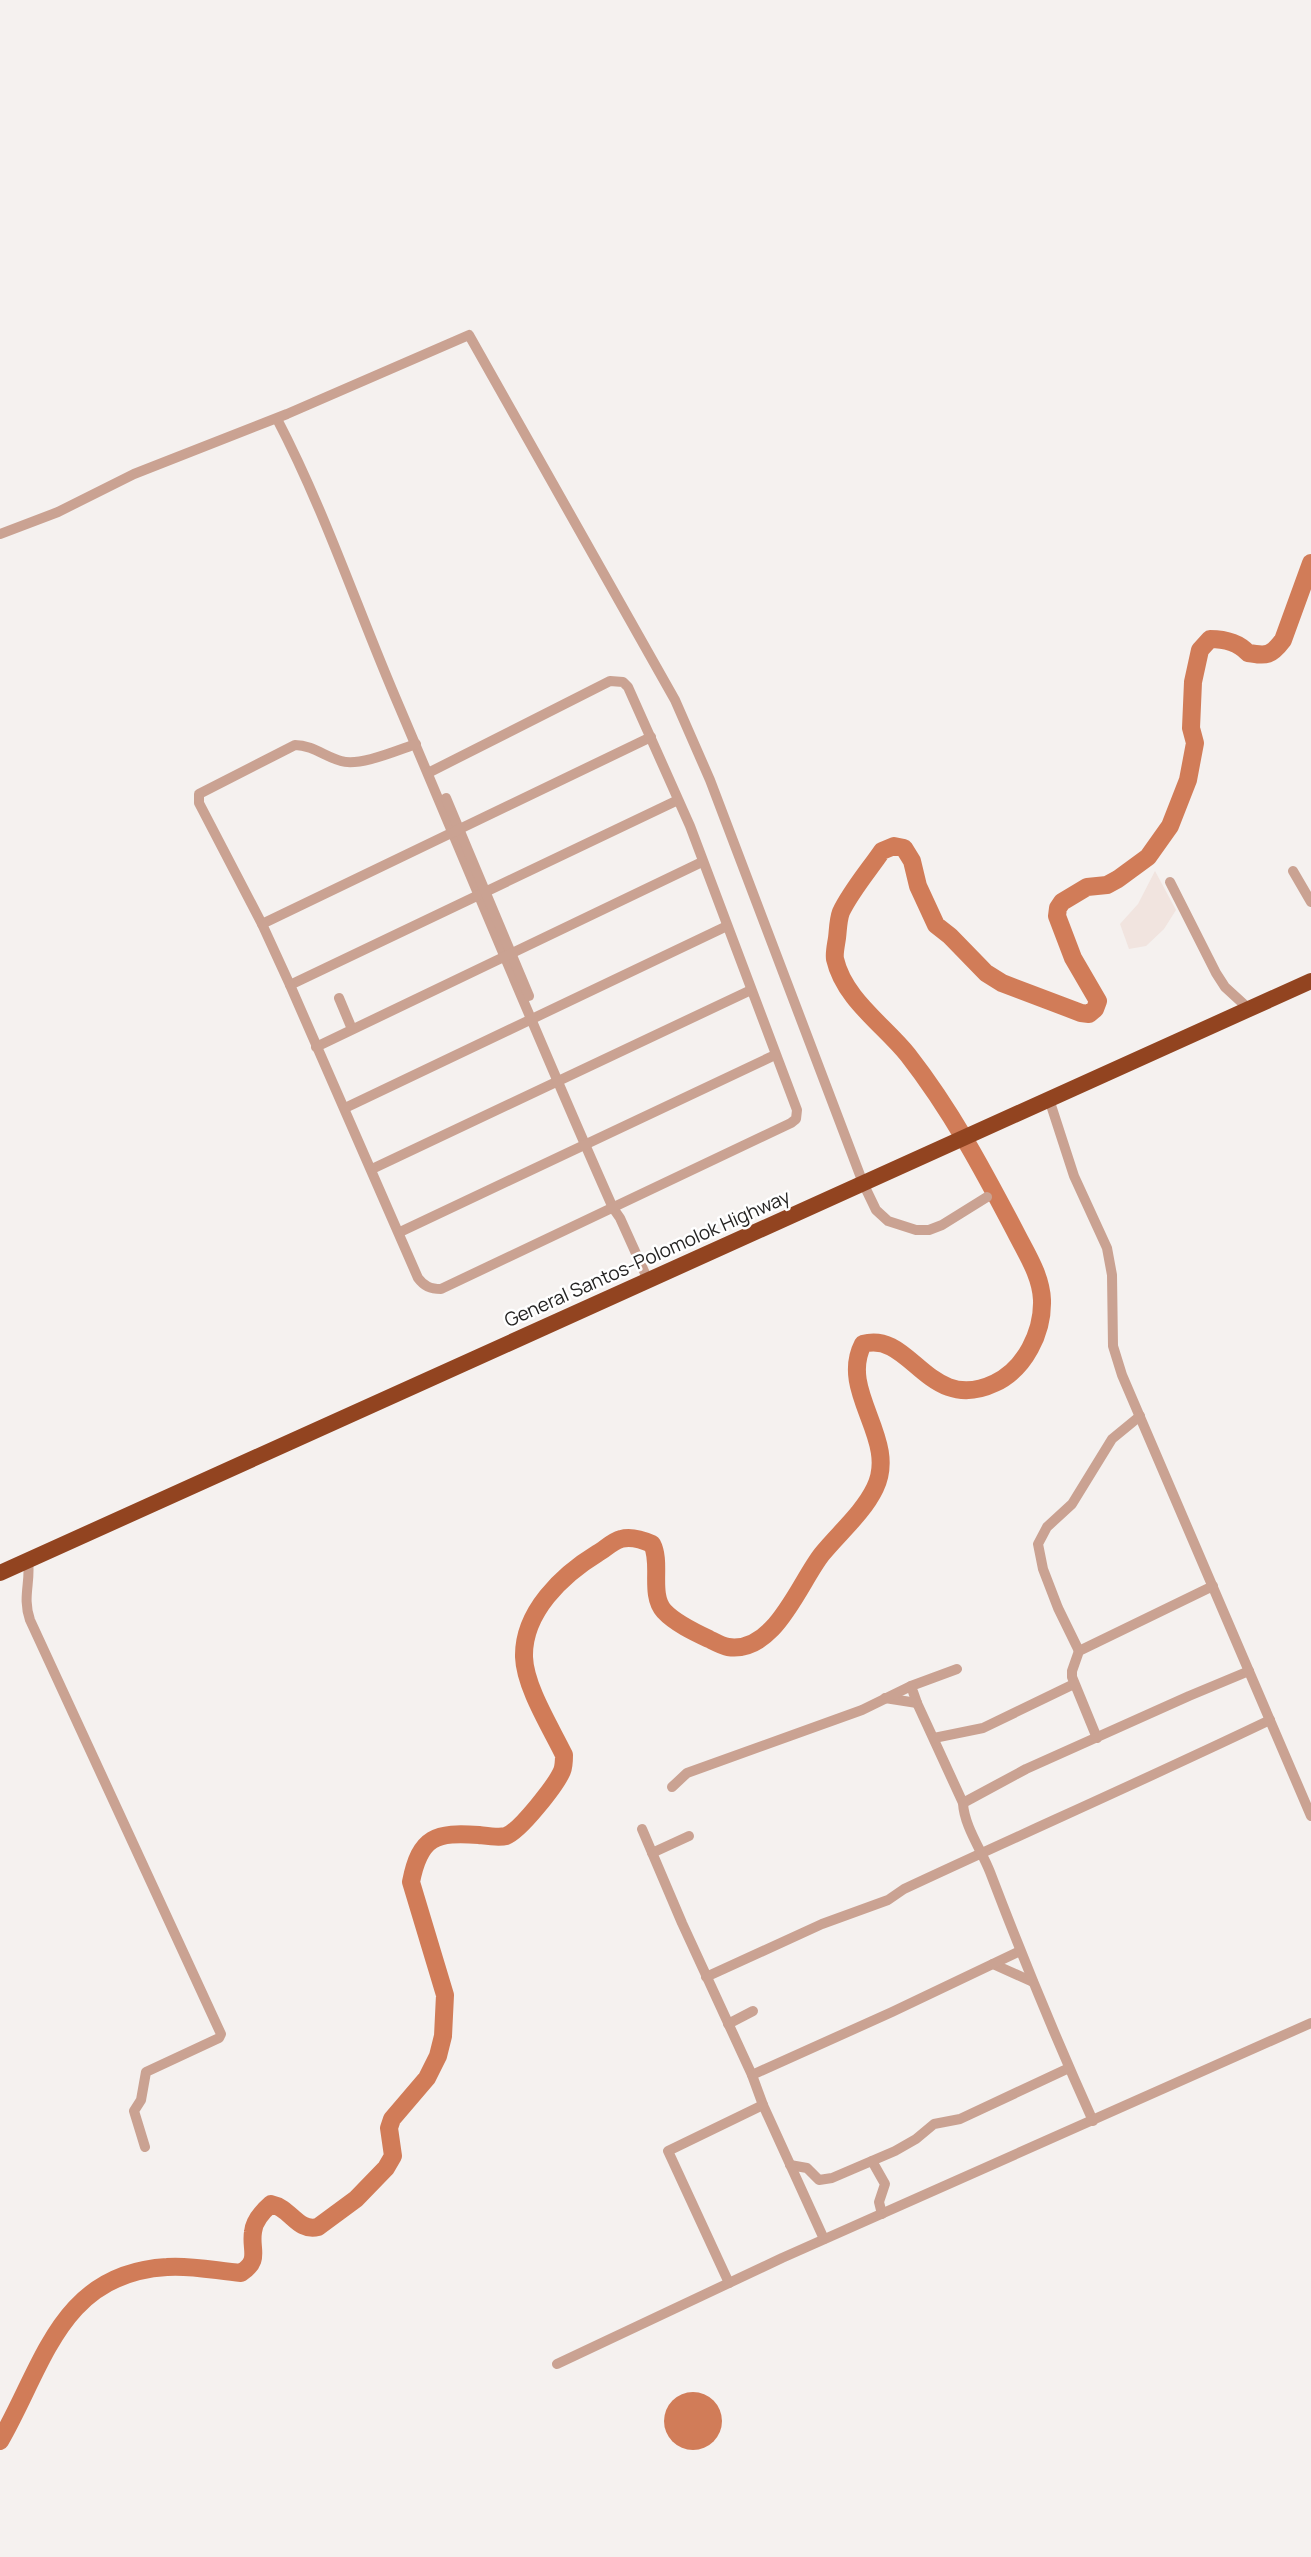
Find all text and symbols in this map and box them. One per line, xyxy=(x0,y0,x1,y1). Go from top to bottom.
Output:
street label: General Santos-Polomolok Highway xyxy=(500,1183,794,1333)

